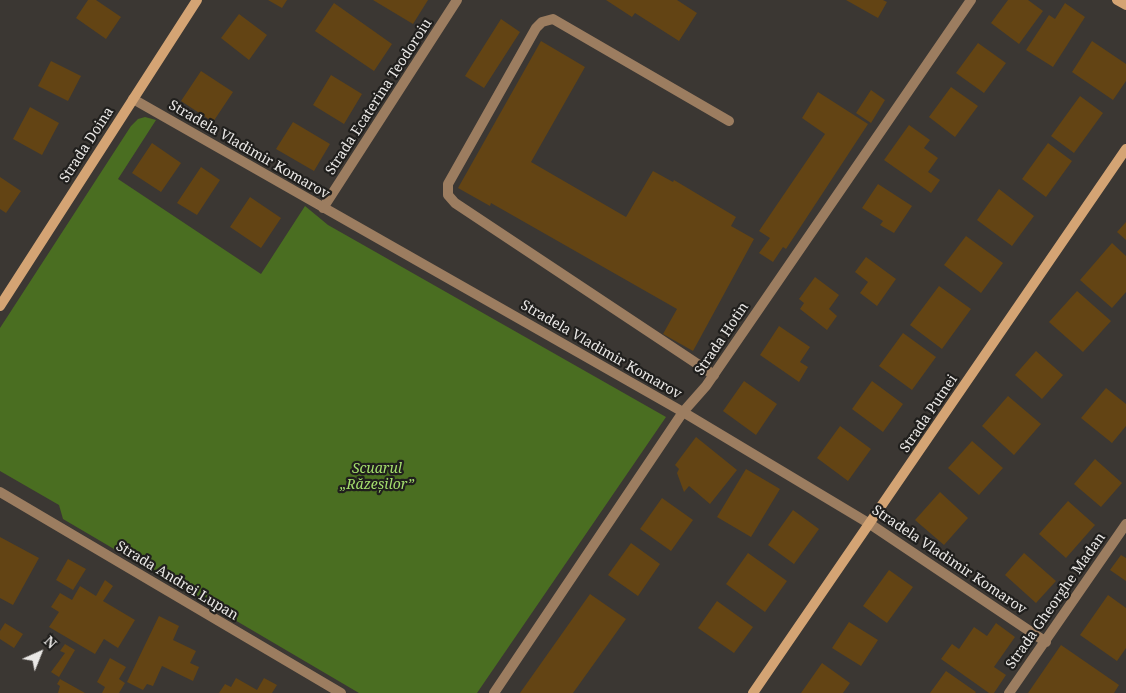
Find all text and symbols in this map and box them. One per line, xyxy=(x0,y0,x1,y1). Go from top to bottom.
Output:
street label: Strada Ecaterina Teodoroiu xyxy=(322,16,436,178)
street label: Stradela Vladimir Komarov xyxy=(166,97,332,203)
street label: Strada Doina xyxy=(56,104,118,186)
street label: Stradela Vladimir Komarov xyxy=(518,297,684,403)
street label: Strada Hotin xyxy=(691,299,753,379)
street label: Strada Putnei xyxy=(897,372,961,456)
park label: Scuarul „Răzeșilor” xyxy=(340,461,414,494)
street label: Stradela Vladimir Komarov xyxy=(869,502,1029,618)
street label: Strada Gheorghe Madan xyxy=(1003,530,1109,672)
street label: Strada Andrei Lupan xyxy=(113,538,241,624)
north arrow xyxy=(15,628,65,678)
text: N xyxy=(40,631,61,653)

